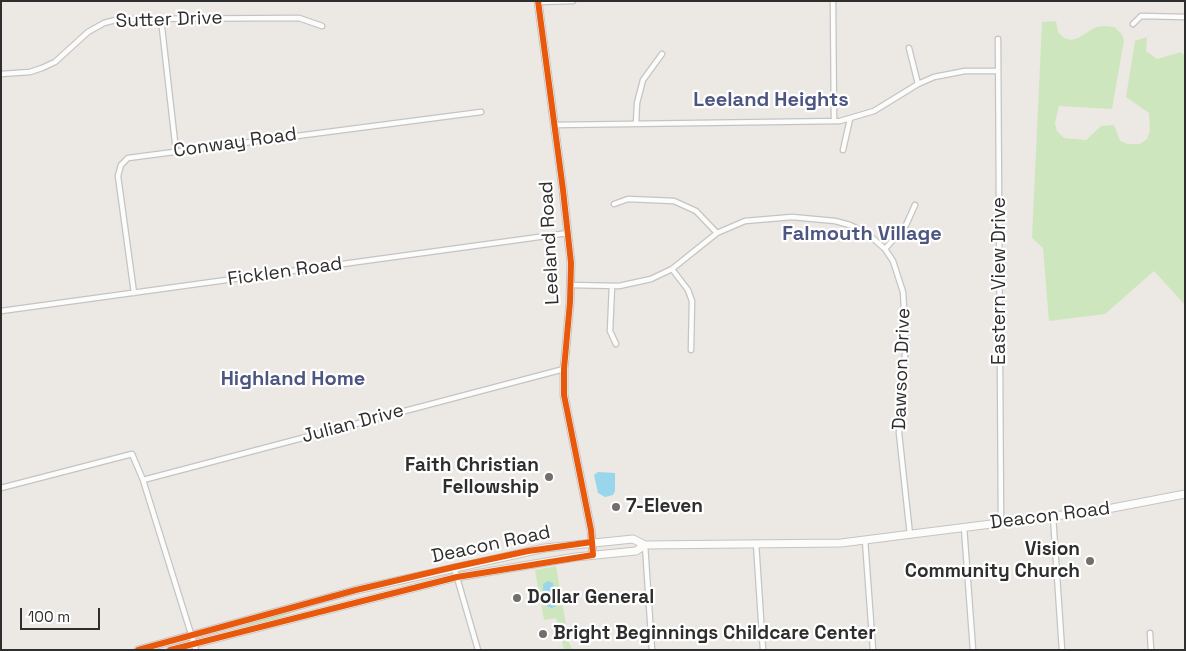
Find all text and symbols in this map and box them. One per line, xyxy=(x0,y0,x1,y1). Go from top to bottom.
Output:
street label: Sutter Drive xyxy=(115,7,223,33)
district label: Leeland Heights xyxy=(693,89,849,113)
street label: Conway Road xyxy=(172,123,298,163)
street label: Leeland Road xyxy=(535,181,565,305)
street label: Eastern View Drive xyxy=(989,197,1011,365)
district label: Falmouth Village xyxy=(782,223,942,247)
street label: Ficklen Road xyxy=(226,253,344,291)
street label: Dawson Drive xyxy=(888,308,916,430)
district label: Highland Home xyxy=(221,368,365,392)
street label: Julian Drive xyxy=(299,399,407,449)
place label: Faith Christian Fellowship xyxy=(405,455,539,499)
marker: Faith Christian Fellowship xyxy=(543,471,555,483)
place label: 7-Eleven xyxy=(626,496,703,518)
street label: Deacon Road xyxy=(989,497,1111,535)
marker: 7-Eleven xyxy=(610,501,622,513)
street label: Deacon Road xyxy=(430,521,552,569)
place label: Vision Community Church xyxy=(905,539,1080,583)
marker: Vision Community Church xyxy=(1084,555,1096,567)
place label: Dollar General xyxy=(527,587,654,609)
marker: Dollar General xyxy=(511,592,523,604)
scale bar xyxy=(22,598,102,630)
text: 100 m xyxy=(28,607,70,626)
place label: Bright Beginnings Childcare Center xyxy=(553,623,876,645)
marker: Bright Beginnings Childcare Center xyxy=(537,628,549,640)

